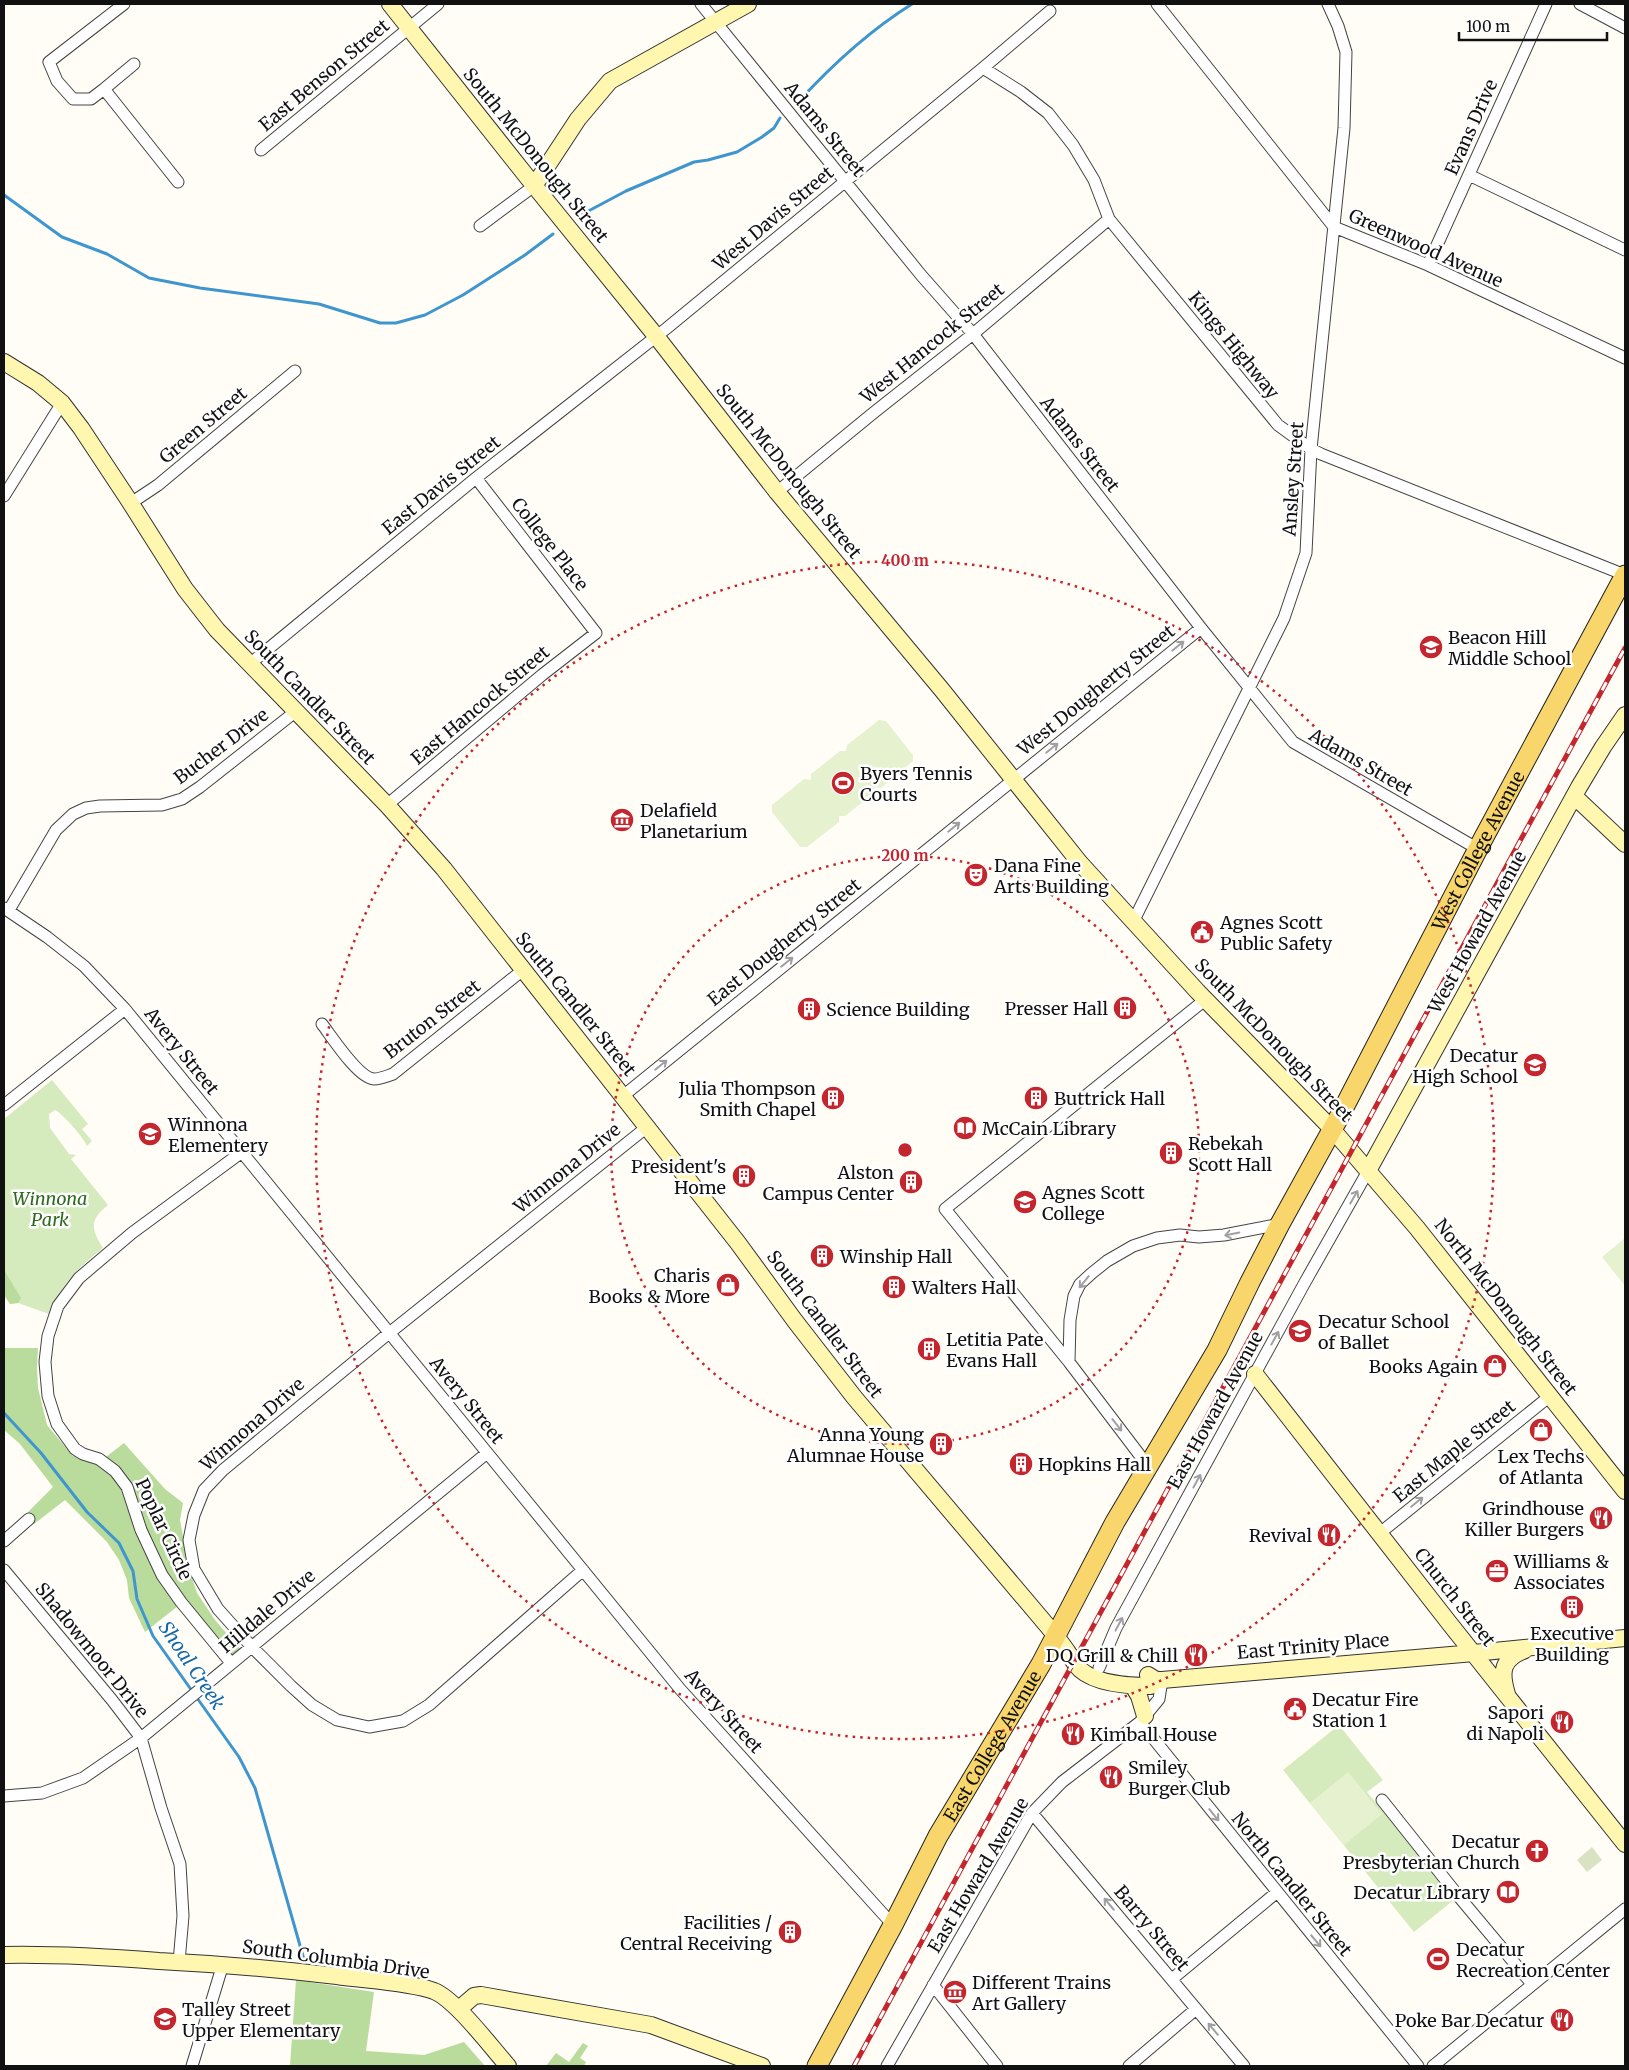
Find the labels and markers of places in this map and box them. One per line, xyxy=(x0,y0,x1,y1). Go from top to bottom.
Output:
place label: Beacon Hill Middle School xyxy=(1448,626,1572,670)
school or university icon: Beacon Hill Middle School xyxy=(1418,634,1444,660)
place label: Byers Tennis Courts xyxy=(860,762,973,806)
sports icon: Byers Tennis Courts xyxy=(830,770,856,796)
place label: Delafield Planetarium xyxy=(640,799,748,843)
museum icon: Delafield Planetarium xyxy=(609,807,635,833)
place label: Dana Fine Arts Building xyxy=(993,854,1109,898)
theatre icon: Dana Fine Arts Building xyxy=(963,862,989,888)
place label: Agnes Scott Public Safety xyxy=(1219,911,1333,955)
public building icon: Agnes Scott Public Safety xyxy=(1189,919,1215,945)
building icon: Presser Hall xyxy=(1112,995,1138,1021)
building icon: Science Building xyxy=(796,996,822,1022)
place label: Presser Hall xyxy=(1005,997,1108,1020)
place label: Science Building xyxy=(826,998,970,1021)
place label: Decatur High School xyxy=(1413,1044,1518,1088)
school or university icon: Decatur High School xyxy=(1522,1052,1548,1078)
place label: Julia Thompson Smith Chapel xyxy=(678,1077,816,1121)
building icon: Julia Thompson Smith Chapel xyxy=(820,1085,846,1111)
building icon: Buttrick Hall xyxy=(1023,1085,1049,1111)
place label: Buttrick Hall xyxy=(1054,1087,1165,1110)
place label: Winnona Elementery xyxy=(167,1113,269,1157)
library icon: McCain Library xyxy=(952,1115,978,1141)
place label: McCain Library xyxy=(982,1117,1117,1140)
school or university icon: Winnona Elementery xyxy=(137,1121,163,1147)
place label: Rebekah Scott Hall xyxy=(1188,1132,1272,1176)
building icon: Rebekah Scott Hall xyxy=(1158,1140,1184,1166)
centre of rings xyxy=(896,1141,914,1159)
place label: President's Home xyxy=(631,1155,726,1199)
place label: Alston Campus Center xyxy=(763,1161,894,1205)
building icon: President's Home xyxy=(731,1163,757,1189)
building icon: Alston Campus Center xyxy=(898,1169,924,1195)
place label: Agnes Scott College xyxy=(1041,1181,1145,1225)
school or university icon: Agnes Scott College xyxy=(1012,1189,1038,1215)
building icon: Winship Hall xyxy=(809,1243,835,1269)
place label: Winship Hall xyxy=(839,1245,953,1268)
place label: Charis Books & More xyxy=(589,1264,710,1308)
shop icon: Charis Books & More xyxy=(715,1272,741,1298)
building icon: Walters Hall xyxy=(881,1274,907,1300)
place label: Walters Hall xyxy=(911,1276,1017,1299)
place label: Decatur School of Ballet xyxy=(1318,1310,1450,1354)
school or university icon: Decatur School of Ballet xyxy=(1287,1318,1313,1344)
place label: Letitia Pate Evans Hall xyxy=(946,1328,1043,1372)
building icon: Letitia Pate Evans Hall xyxy=(916,1336,942,1362)
shop icon: Books Again xyxy=(1482,1353,1508,1379)
place label: Books Again xyxy=(1369,1355,1478,1378)
shop icon: Lex Techs of Atlanta xyxy=(1528,1417,1554,1443)
place label: Anna Young Alumnae House xyxy=(786,1423,924,1467)
building icon: Anna Young Alumnae House xyxy=(928,1431,954,1457)
place label: Lex Techs of Atlanta xyxy=(1498,1445,1585,1489)
building icon: Hopkins Hall xyxy=(1008,1451,1034,1477)
place label: Hopkins Hall xyxy=(1038,1453,1152,1476)
place label: Grindhouse Killer Burgers xyxy=(1465,1497,1584,1541)
restaurant icon: Grindhouse Killer Burgers xyxy=(1588,1505,1614,1531)
restaurant icon: Revival xyxy=(1316,1522,1342,1548)
place label: Revival xyxy=(1249,1524,1312,1547)
place label: Williams & Associates xyxy=(1513,1550,1609,1594)
office icon: Williams & Associates xyxy=(1484,1558,1510,1584)
building icon: Executive Building xyxy=(1559,1594,1585,1620)
place label: Executive Building xyxy=(1530,1622,1614,1666)
restaurant icon: DQ Grill & Chill xyxy=(1183,1642,1209,1668)
place label: DQ Grill & Chill xyxy=(1046,1644,1178,1667)
place label: Decatur Fire Station 1 xyxy=(1312,1688,1418,1732)
public building icon: Decatur Fire Station 1 xyxy=(1282,1696,1308,1722)
place label: Sapori di Napoli xyxy=(1467,1701,1544,1745)
restaurant icon: Sapori di Napoli xyxy=(1549,1709,1575,1735)
restaurant icon: Kimball House xyxy=(1060,1721,1086,1747)
place label: Kimball House xyxy=(1090,1723,1217,1746)
place label: Smiley Burger Club xyxy=(1128,1756,1231,1800)
restaurant icon: Smiley Burger Club xyxy=(1098,1764,1124,1790)
place label: Decatur Presbyterian Church xyxy=(1343,1830,1520,1874)
church icon: Decatur Presbyterian Church xyxy=(1524,1838,1550,1864)
library icon: Decatur Library xyxy=(1495,1879,1521,1905)
place label: Decatur Library xyxy=(1353,1881,1491,1904)
place label: Facilities / Central Receiving xyxy=(620,1911,772,1955)
building icon: Facilities / Central Receiving xyxy=(777,1919,803,1945)
place label: Decatur Recreation Center xyxy=(1456,1938,1610,1982)
sports icon: Decatur Recreation Center xyxy=(1425,1946,1451,1972)
place label: Different Trains Art Gallery xyxy=(971,1971,1111,2015)
museum icon: Different Trains Art Gallery xyxy=(942,1979,968,2005)
place label: Talley Street Upper Elementary xyxy=(182,1998,341,2042)
school or university icon: Talley Street Upper Elementary xyxy=(152,2006,178,2032)
restaurant icon: Poke Bar Decatur xyxy=(1549,2007,1575,2033)
place label: Poke Bar Decatur xyxy=(1395,2009,1544,2032)

